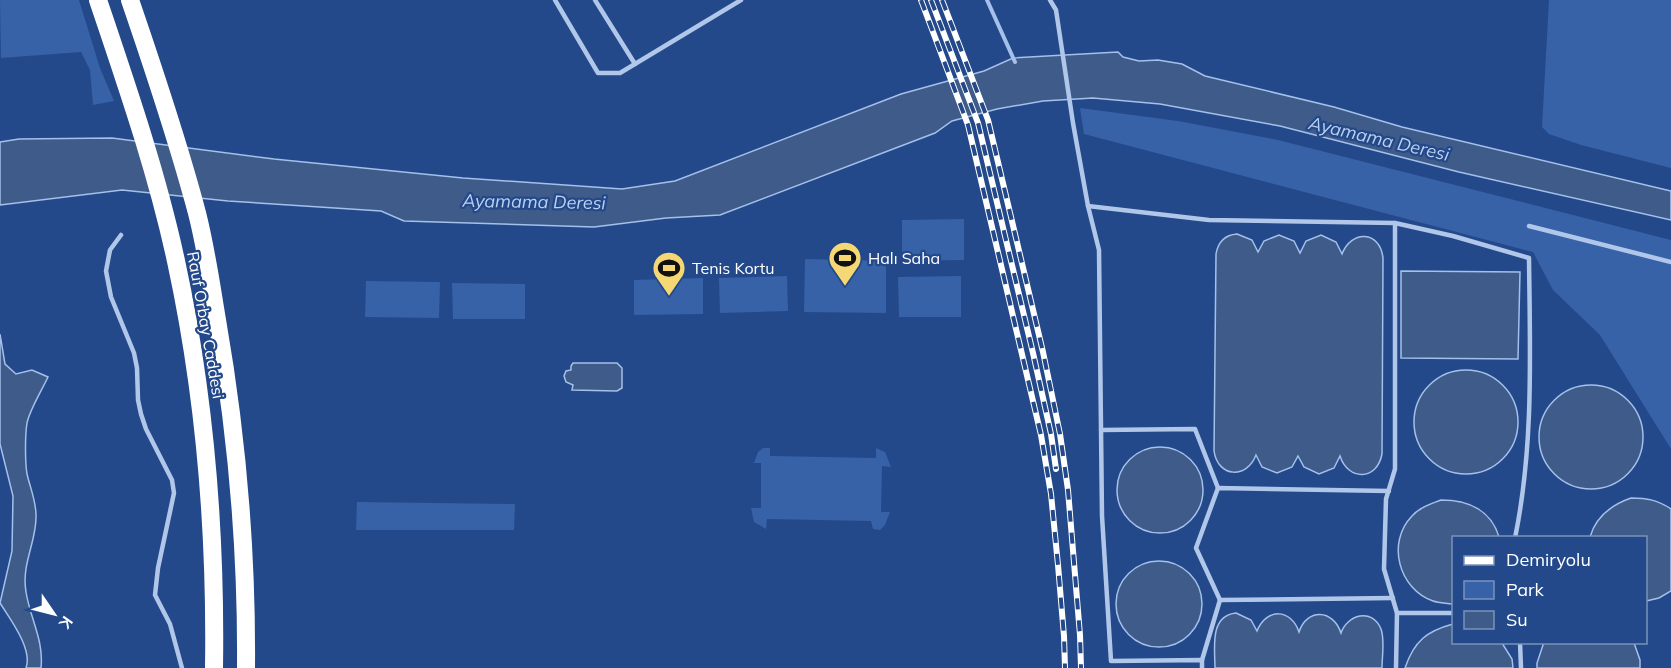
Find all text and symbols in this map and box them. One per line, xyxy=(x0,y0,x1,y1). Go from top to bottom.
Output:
water label: Ayamama Deresi xyxy=(1306,111,1452,166)
water label: Ayamama Deresi xyxy=(461,189,607,214)
sports icon: Halı Saha xyxy=(827,240,863,287)
place label: Halı Saha xyxy=(868,248,940,268)
street label: Rauf Orbay Caddesi xyxy=(183,250,229,400)
sports icon: Tenis Kortu xyxy=(651,250,687,297)
place label: Tenis Kortu xyxy=(692,258,775,278)
legend xyxy=(1452,536,1647,644)
text: Demiryolu xyxy=(1506,548,1591,571)
text: Park xyxy=(1506,578,1545,601)
north arrow xyxy=(24,584,84,644)
text: Su xyxy=(1506,608,1528,631)
text: K xyxy=(54,613,78,634)

